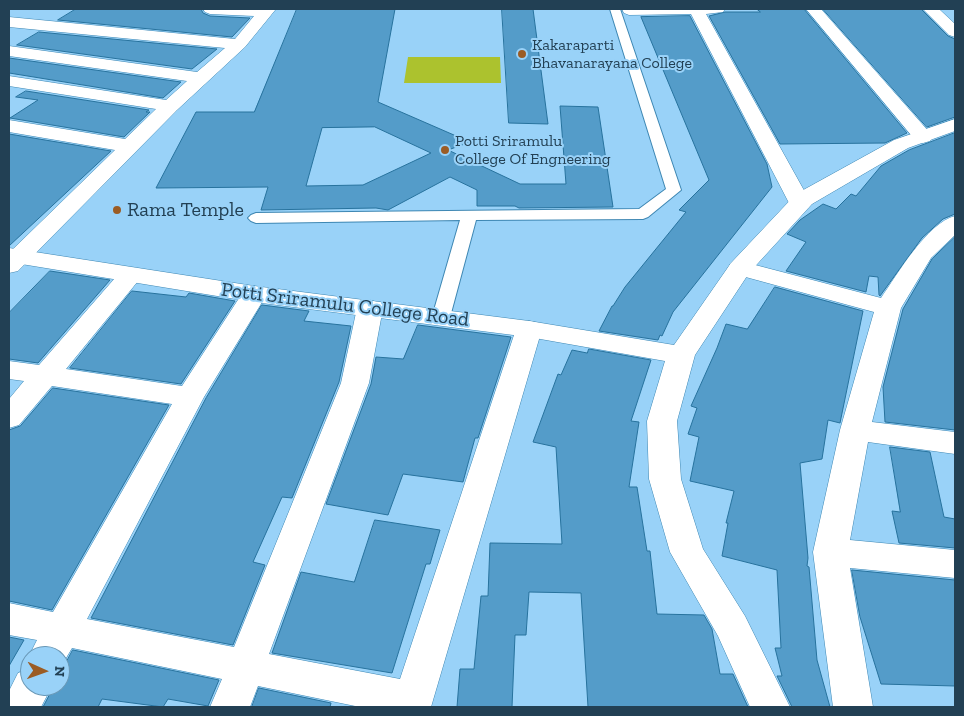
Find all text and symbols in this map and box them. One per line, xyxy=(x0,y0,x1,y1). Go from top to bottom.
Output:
place label: Kakaraparti Bhavanarayana College xyxy=(532,35,692,73)
marker: Kakaraparti Bhavanarayana College xyxy=(516,48,528,60)
place label: Potti Sriramulu College Of Engneering xyxy=(455,131,611,169)
marker: Potti Sriramulu College Of Engneering xyxy=(439,144,451,156)
place label: Rama Temple xyxy=(127,198,244,222)
marker: Rama Temple xyxy=(111,204,123,216)
street label: Potti Sriramulu College Road xyxy=(220,278,470,332)
north arrow xyxy=(20,646,70,696)
text: N xyxy=(51,666,68,677)

